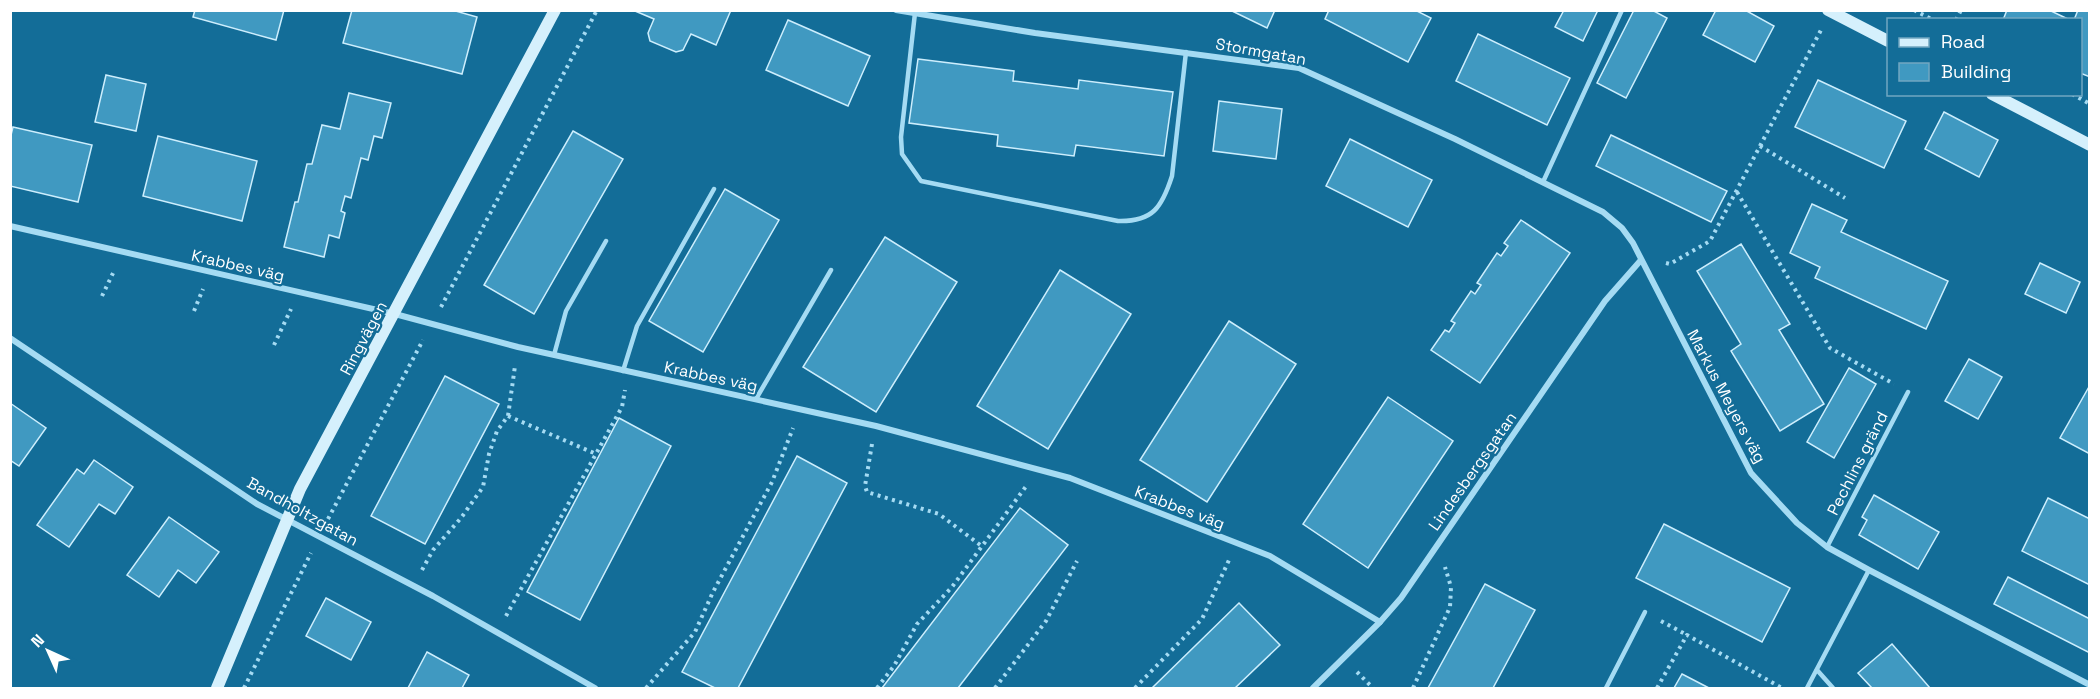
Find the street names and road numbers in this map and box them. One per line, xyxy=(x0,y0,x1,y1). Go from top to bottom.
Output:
street label: Stormgatan xyxy=(1214,33,1308,70)
street label: Krabbes väg xyxy=(189,245,287,286)
street label: Ringvägen xyxy=(335,298,392,379)
street label: Markus Meyers väg xyxy=(1682,326,1771,467)
street label: Krabbes väg xyxy=(662,356,760,397)
street label: Lindesbergsgatan xyxy=(1424,408,1521,535)
street label: Pechlins gränd xyxy=(1822,408,1893,519)
street label: Bandholtzgatan xyxy=(243,472,362,551)
street label: Krabbes väg xyxy=(1132,481,1228,534)

